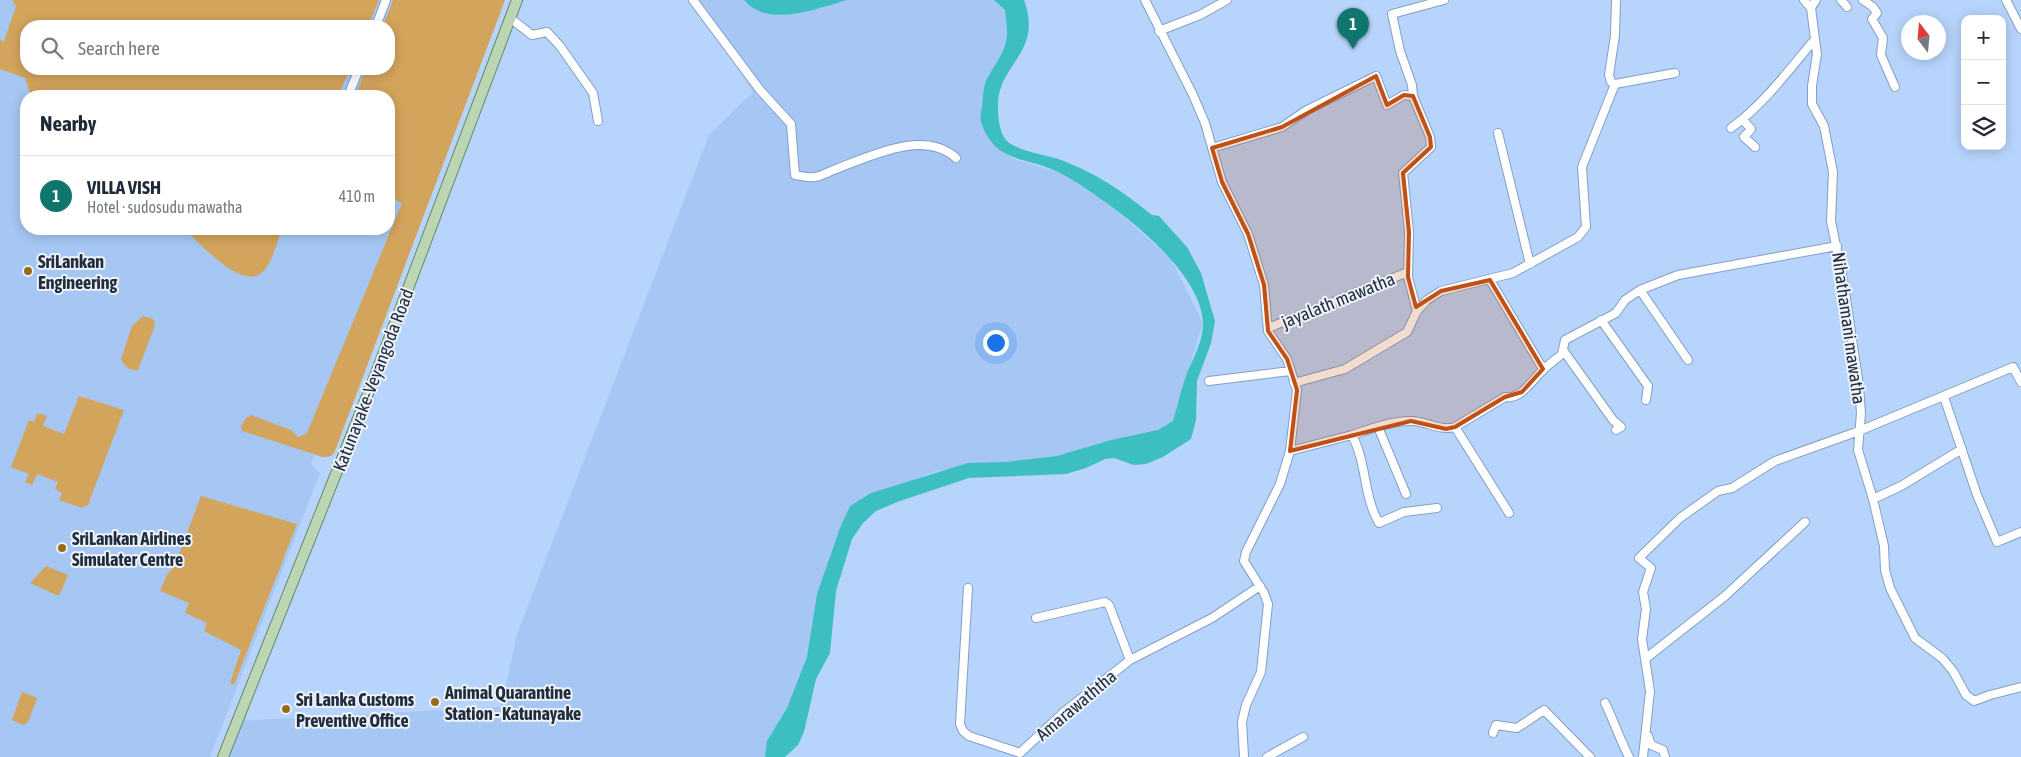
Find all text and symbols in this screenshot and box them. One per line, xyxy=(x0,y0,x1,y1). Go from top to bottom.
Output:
pin: 1 xyxy=(1337,8,1369,49)
north arrow xyxy=(1901,15,1946,60)
map controls xyxy=(1961,15,2006,150)
button: + xyxy=(1961,15,2006,60)
search box xyxy=(20,20,395,75)
icon: search xyxy=(38,34,66,62)
text: Search here xyxy=(78,37,160,59)
button: − xyxy=(1961,60,2006,105)
button: layers xyxy=(1961,105,2006,150)
text: Nearby xyxy=(40,111,96,135)
text: VILLA VISH xyxy=(87,176,161,198)
text: 1 xyxy=(52,187,60,205)
text: 410 m xyxy=(339,187,375,205)
text: Hotel · sudosudu mawatha xyxy=(87,198,243,216)
place label: SriLankan Engineering xyxy=(38,251,117,293)
street label: Nihathamani mawatha xyxy=(1828,251,1870,405)
marker: SriLankan Engineering xyxy=(22,265,34,277)
street label: jayalath mawatha xyxy=(1277,268,1398,333)
street label: Katunayake-Veyangoda Road xyxy=(328,286,418,474)
your location xyxy=(983,330,1009,356)
place label: SriLankan Airlines Simulater Centre xyxy=(72,528,192,570)
marker: SriLankan Airlines Simulater Centre xyxy=(56,542,68,554)
street label: Amarawaththa xyxy=(1031,665,1121,745)
place label: Animal Quarantine Station - Katunayake xyxy=(444,682,581,724)
place label: Sri Lanka Customs Preventive Office xyxy=(296,689,415,731)
marker: Animal Quarantine Station - Katunayake xyxy=(429,696,441,708)
marker: Sri Lanka Customs Preventive Office xyxy=(280,703,292,715)

